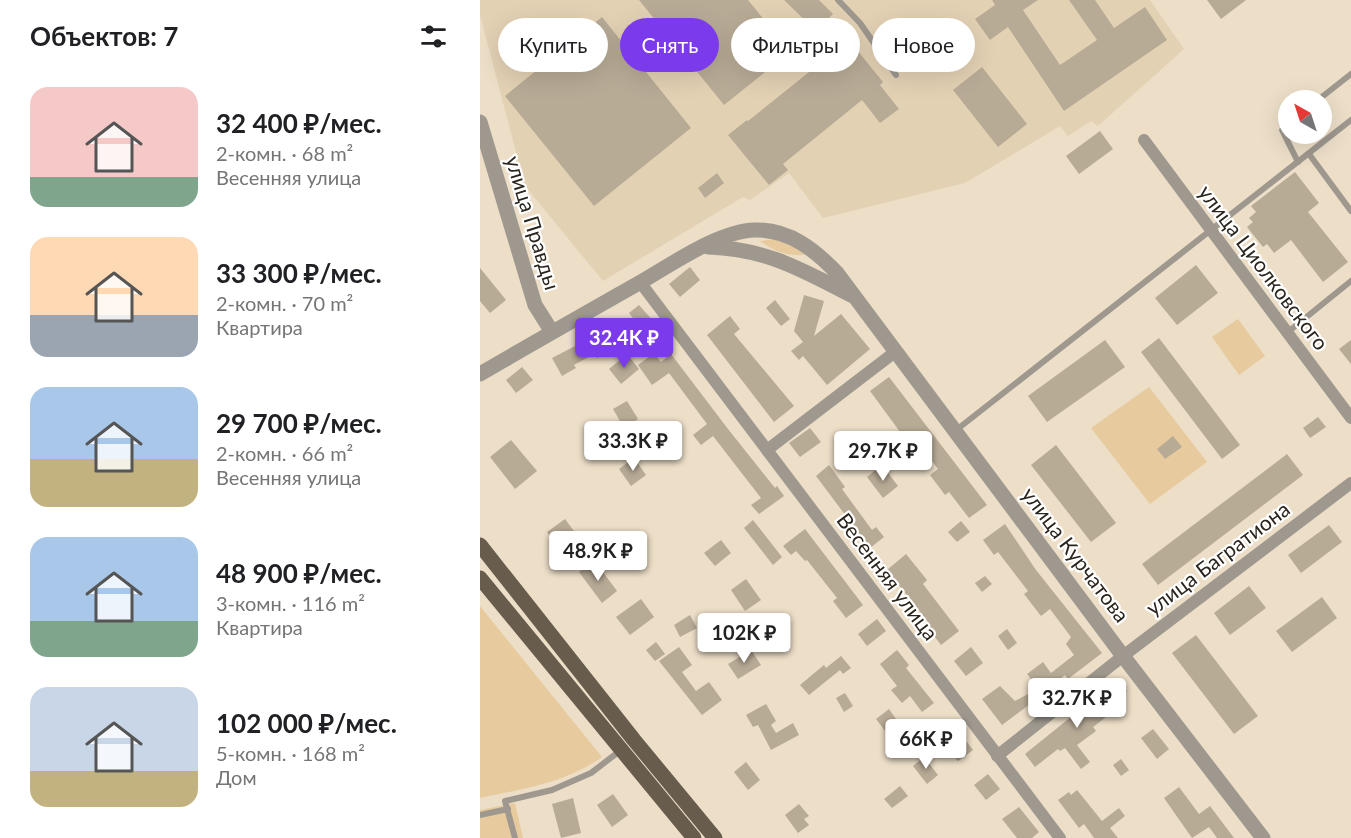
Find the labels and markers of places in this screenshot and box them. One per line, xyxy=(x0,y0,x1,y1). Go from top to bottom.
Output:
pin: 32.4K ₽ xyxy=(569,318,679,369)
pin: 33.3K ₽ xyxy=(578,421,688,472)
pin: 29.7K ₽ xyxy=(828,431,938,482)
pin: 48.9K ₽ xyxy=(543,531,653,582)
pin: 102K ₽ xyxy=(695,613,793,664)
pin: 32.7K ₽ xyxy=(1022,678,1132,729)
pin: 66K ₽ xyxy=(884,719,968,770)

